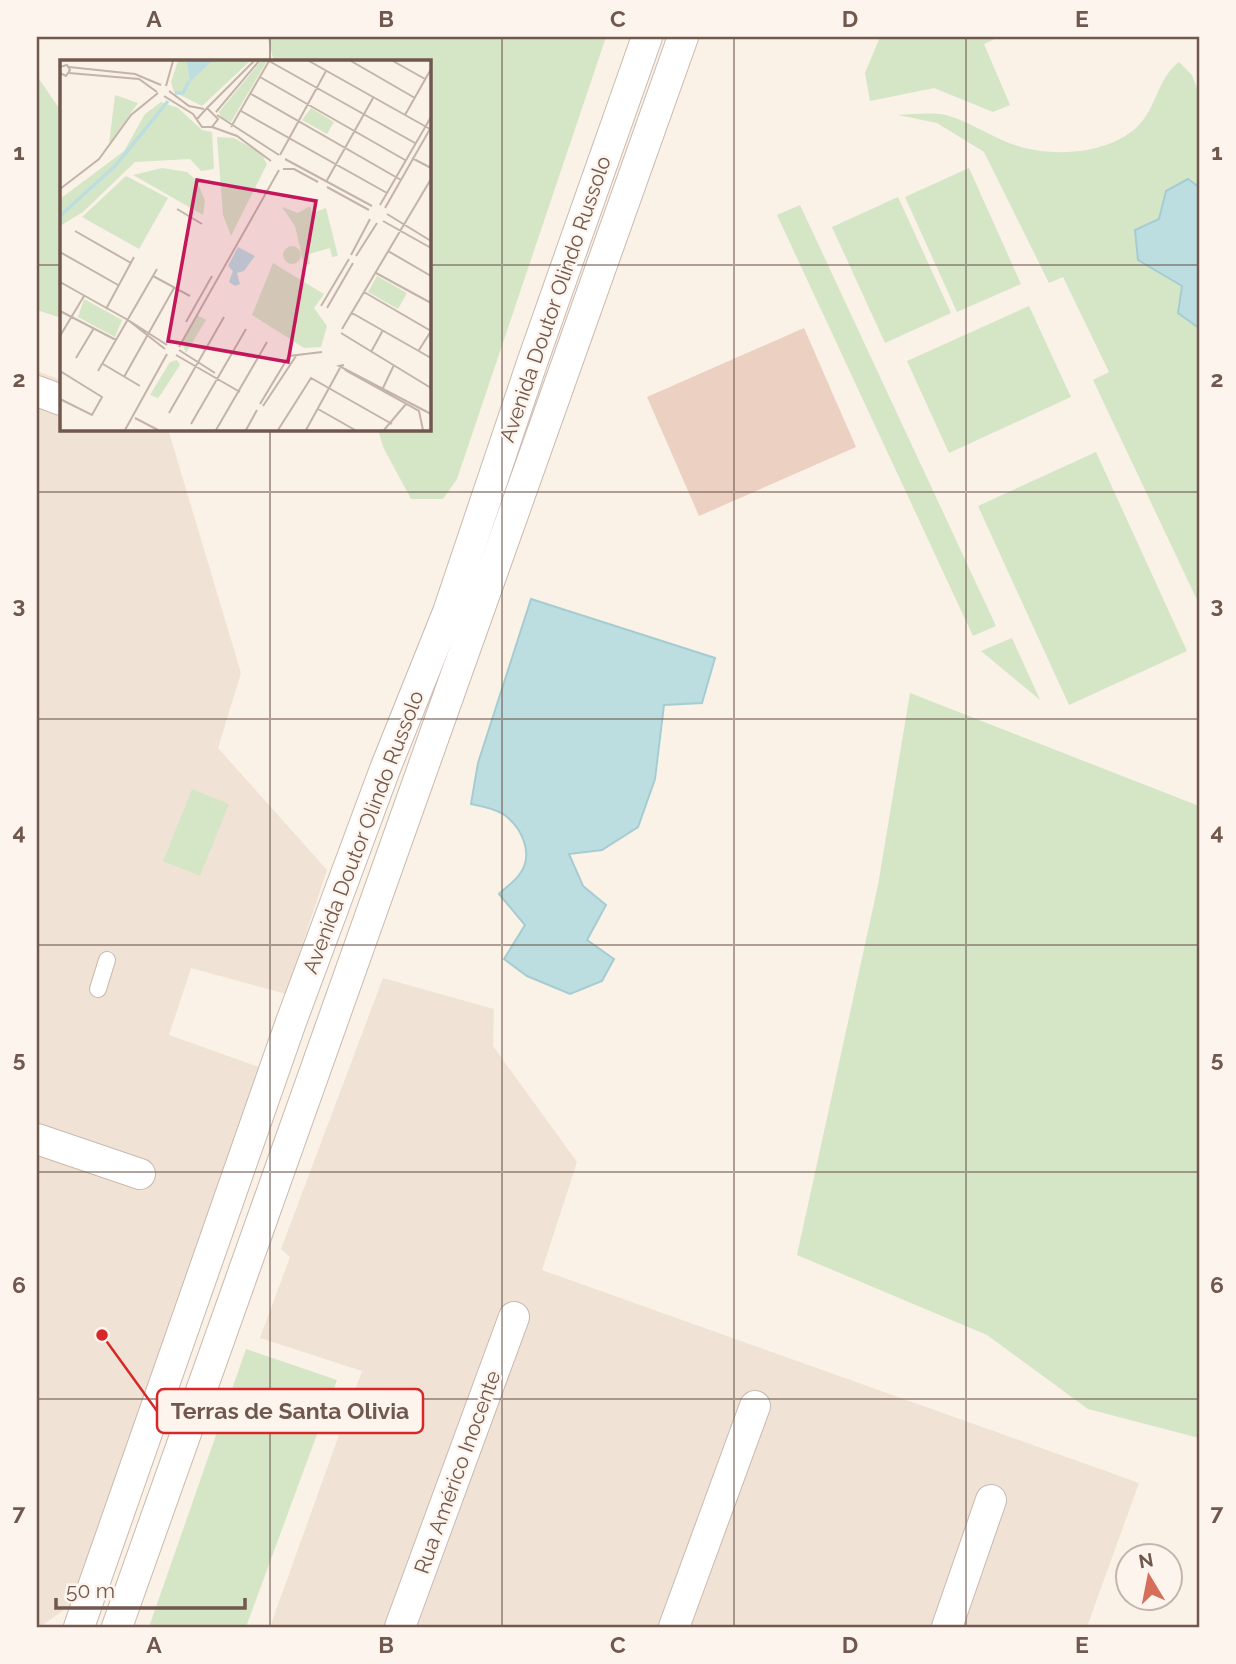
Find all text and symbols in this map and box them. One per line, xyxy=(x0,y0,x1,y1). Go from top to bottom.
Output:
text: A xyxy=(146,5,162,32)
text: B xyxy=(378,5,394,32)
text: C xyxy=(610,5,626,32)
text: D xyxy=(842,5,858,32)
text: E xyxy=(1075,5,1089,32)
inset map xyxy=(60,60,430,430)
text: 1 xyxy=(13,138,25,165)
text: 1 xyxy=(1211,138,1223,165)
street label: Avenida Doutor Olindo Russolo xyxy=(494,153,616,445)
text: 2 xyxy=(13,365,25,392)
text: 2 xyxy=(1211,365,1223,392)
text: 3 xyxy=(13,591,25,618)
text: 3 xyxy=(1211,591,1223,618)
street label: Avenida Doutor Olindo Russolo xyxy=(297,687,429,977)
text: 4 xyxy=(12,818,26,845)
text: 4 xyxy=(1210,818,1224,845)
text: 5 xyxy=(13,1045,26,1072)
text: 5 xyxy=(1211,1045,1224,1072)
text: 6 xyxy=(12,1271,26,1298)
text: 6 xyxy=(1210,1271,1224,1298)
street label: Rua Américo Inocente xyxy=(409,1367,505,1577)
callout: Terras de Santa Olivia xyxy=(157,1389,423,1433)
text: Terras de Santa Olivia xyxy=(171,1397,409,1424)
text: 7 xyxy=(13,1498,26,1525)
text: 7 xyxy=(1211,1498,1224,1525)
north arrow xyxy=(1114,1542,1184,1612)
text: N xyxy=(1137,1548,1155,1572)
scale bar xyxy=(56,1566,245,1610)
text: 50 m xyxy=(66,1578,115,1603)
text: A xyxy=(146,1631,162,1658)
text: B xyxy=(378,1631,394,1658)
text: C xyxy=(610,1631,626,1658)
text: D xyxy=(842,1631,858,1658)
text: E xyxy=(1075,1631,1089,1658)

